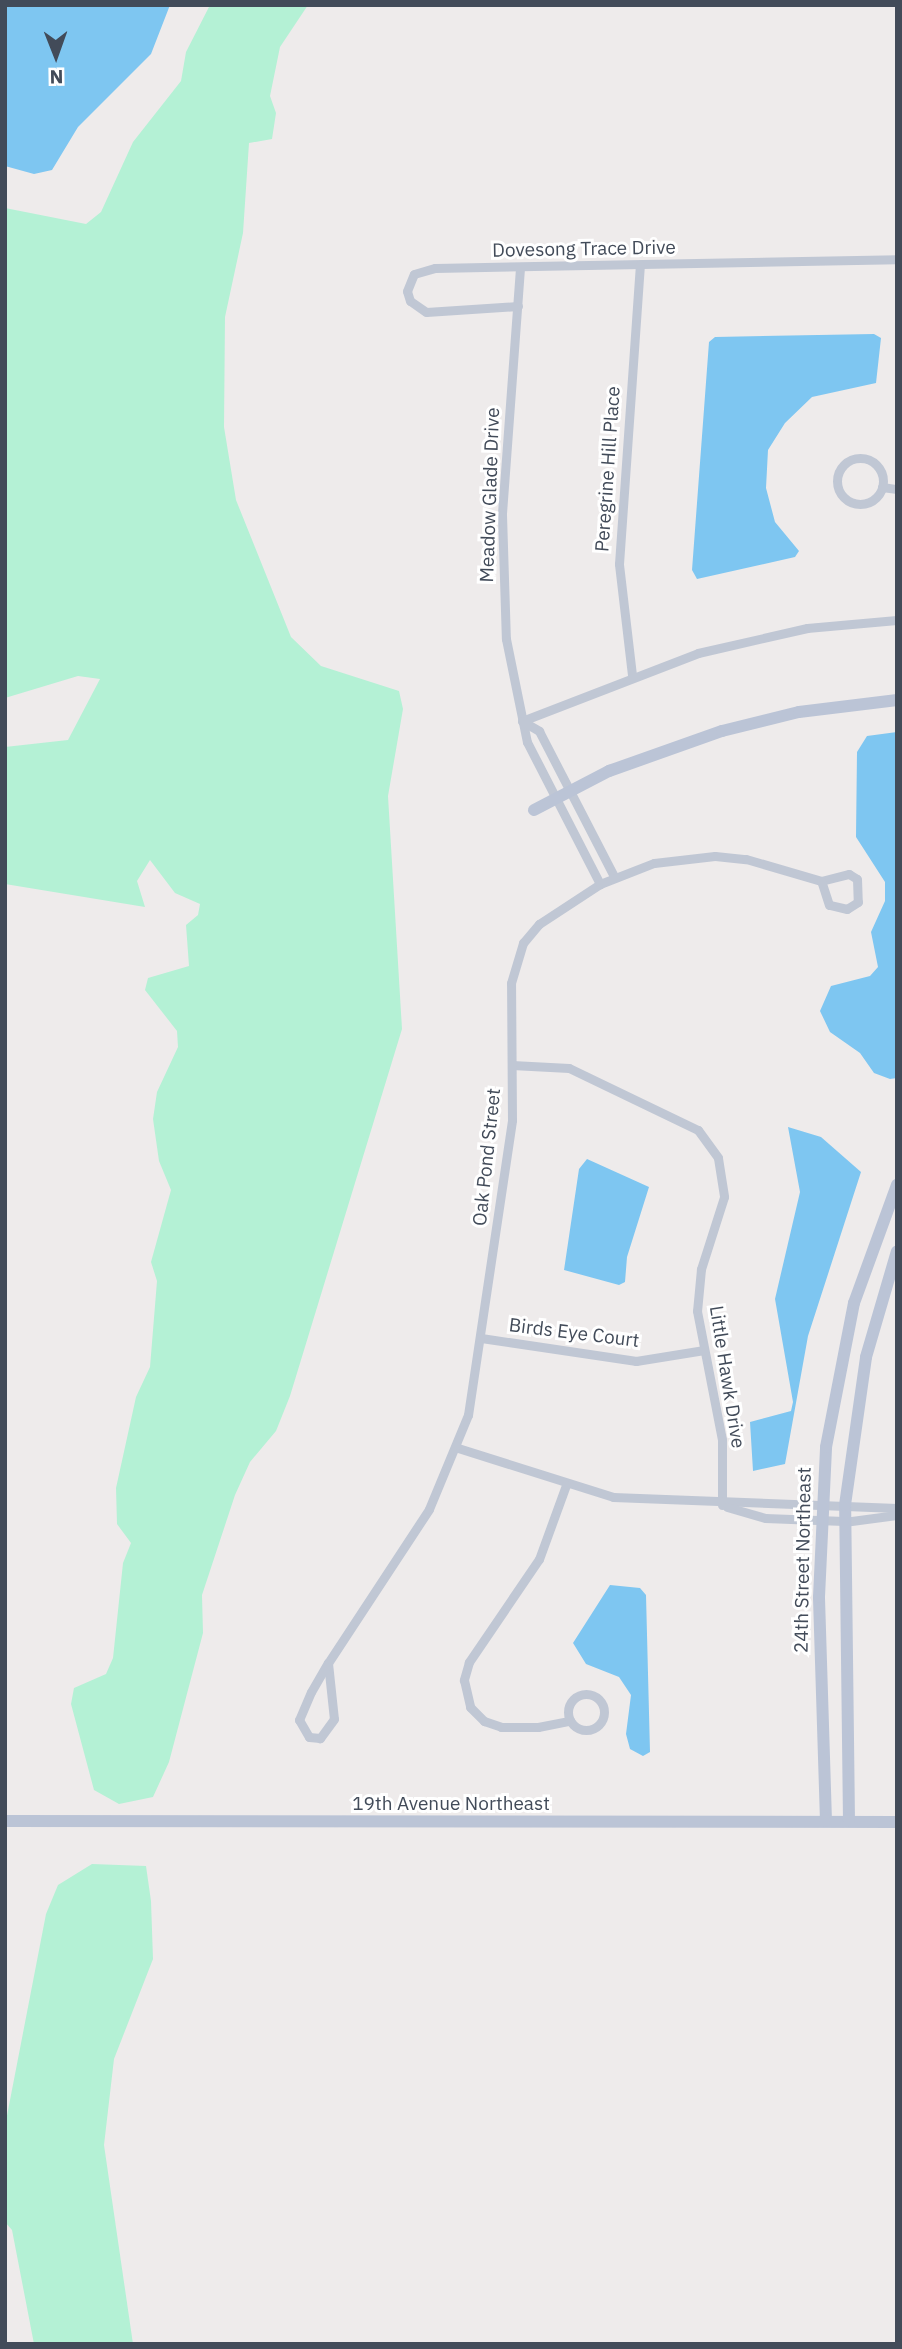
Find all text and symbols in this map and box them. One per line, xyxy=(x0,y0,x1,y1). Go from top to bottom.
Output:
north arrow xyxy=(21,21,91,91)
text: N xyxy=(49,65,63,89)
street label: Dovesong Trace Drive xyxy=(492,236,676,262)
street label: Peregrine Hill Place xyxy=(591,385,625,553)
street label: Meadow Glade Drive xyxy=(476,407,504,583)
street label: Oak Pond Street xyxy=(468,1087,506,1227)
street label: Little Hawk Drive xyxy=(704,1304,750,1450)
street label: Birds Eye Court xyxy=(508,1314,640,1352)
street label: 24th Street Northeast xyxy=(790,1467,816,1653)
street label: 19th Avenue Northeast xyxy=(352,1793,550,1815)

